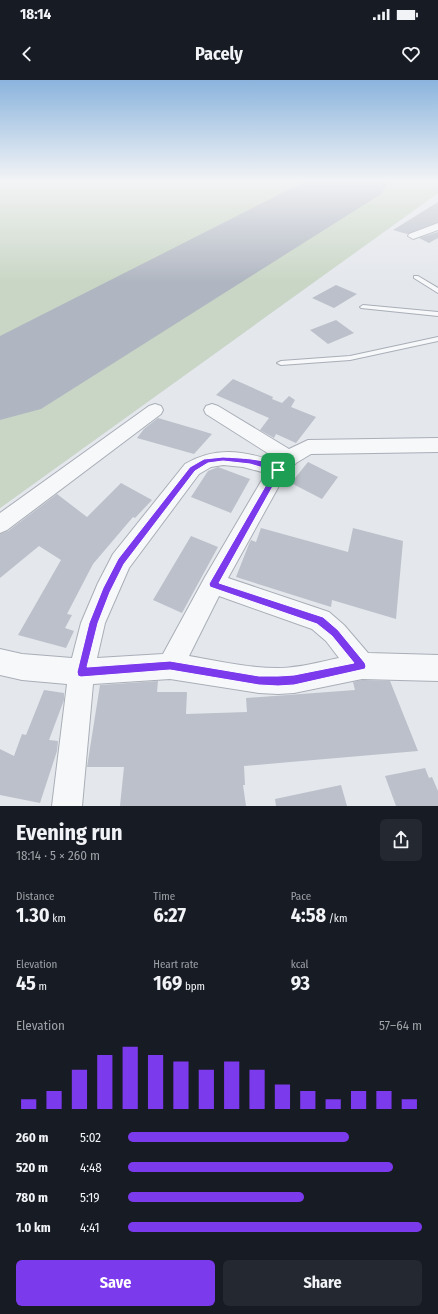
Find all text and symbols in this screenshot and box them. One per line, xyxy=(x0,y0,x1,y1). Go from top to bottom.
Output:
text: 18:14 xyxy=(20,5,51,23)
icon: back xyxy=(16,43,38,65)
text: Pacely xyxy=(195,43,243,65)
icon: heart xyxy=(400,43,422,65)
pin xyxy=(261,453,295,487)
icon: arrive xyxy=(267,459,289,481)
text: Evening run xyxy=(16,819,123,846)
button: share xyxy=(380,819,422,861)
text: 18:14 · 5 × 260 m xyxy=(16,848,100,863)
text: Distance xyxy=(16,890,55,903)
text: Time xyxy=(153,890,175,903)
text: Pace xyxy=(291,890,311,903)
text: 1.30 xyxy=(16,903,50,927)
text: 6:27 xyxy=(153,903,186,927)
text: 4:58 xyxy=(291,903,326,927)
text: km xyxy=(50,912,66,925)
text: /km xyxy=(326,912,347,925)
text: Elevation xyxy=(16,958,57,971)
text: Heart rate xyxy=(153,958,199,971)
text: kcal xyxy=(291,958,308,971)
text: 45 xyxy=(16,971,36,995)
text: 169 xyxy=(153,971,182,995)
text: 93 xyxy=(291,971,310,995)
text: m xyxy=(36,980,47,993)
text: bpm xyxy=(182,980,205,993)
text: Elevation xyxy=(16,1018,65,1033)
text: 57–64 m xyxy=(379,1018,422,1033)
text: 260 m xyxy=(16,1130,49,1145)
text: 5:02 xyxy=(80,1130,101,1145)
text: 520 m xyxy=(16,1160,48,1175)
text: 4:48 xyxy=(80,1160,102,1175)
text: 780 m xyxy=(16,1190,48,1205)
text: 5:19 xyxy=(80,1190,100,1205)
text: 1.0 km xyxy=(16,1220,51,1235)
text: 4:41 xyxy=(80,1220,100,1235)
button: Save xyxy=(16,1260,215,1306)
button: Share xyxy=(223,1260,422,1306)

